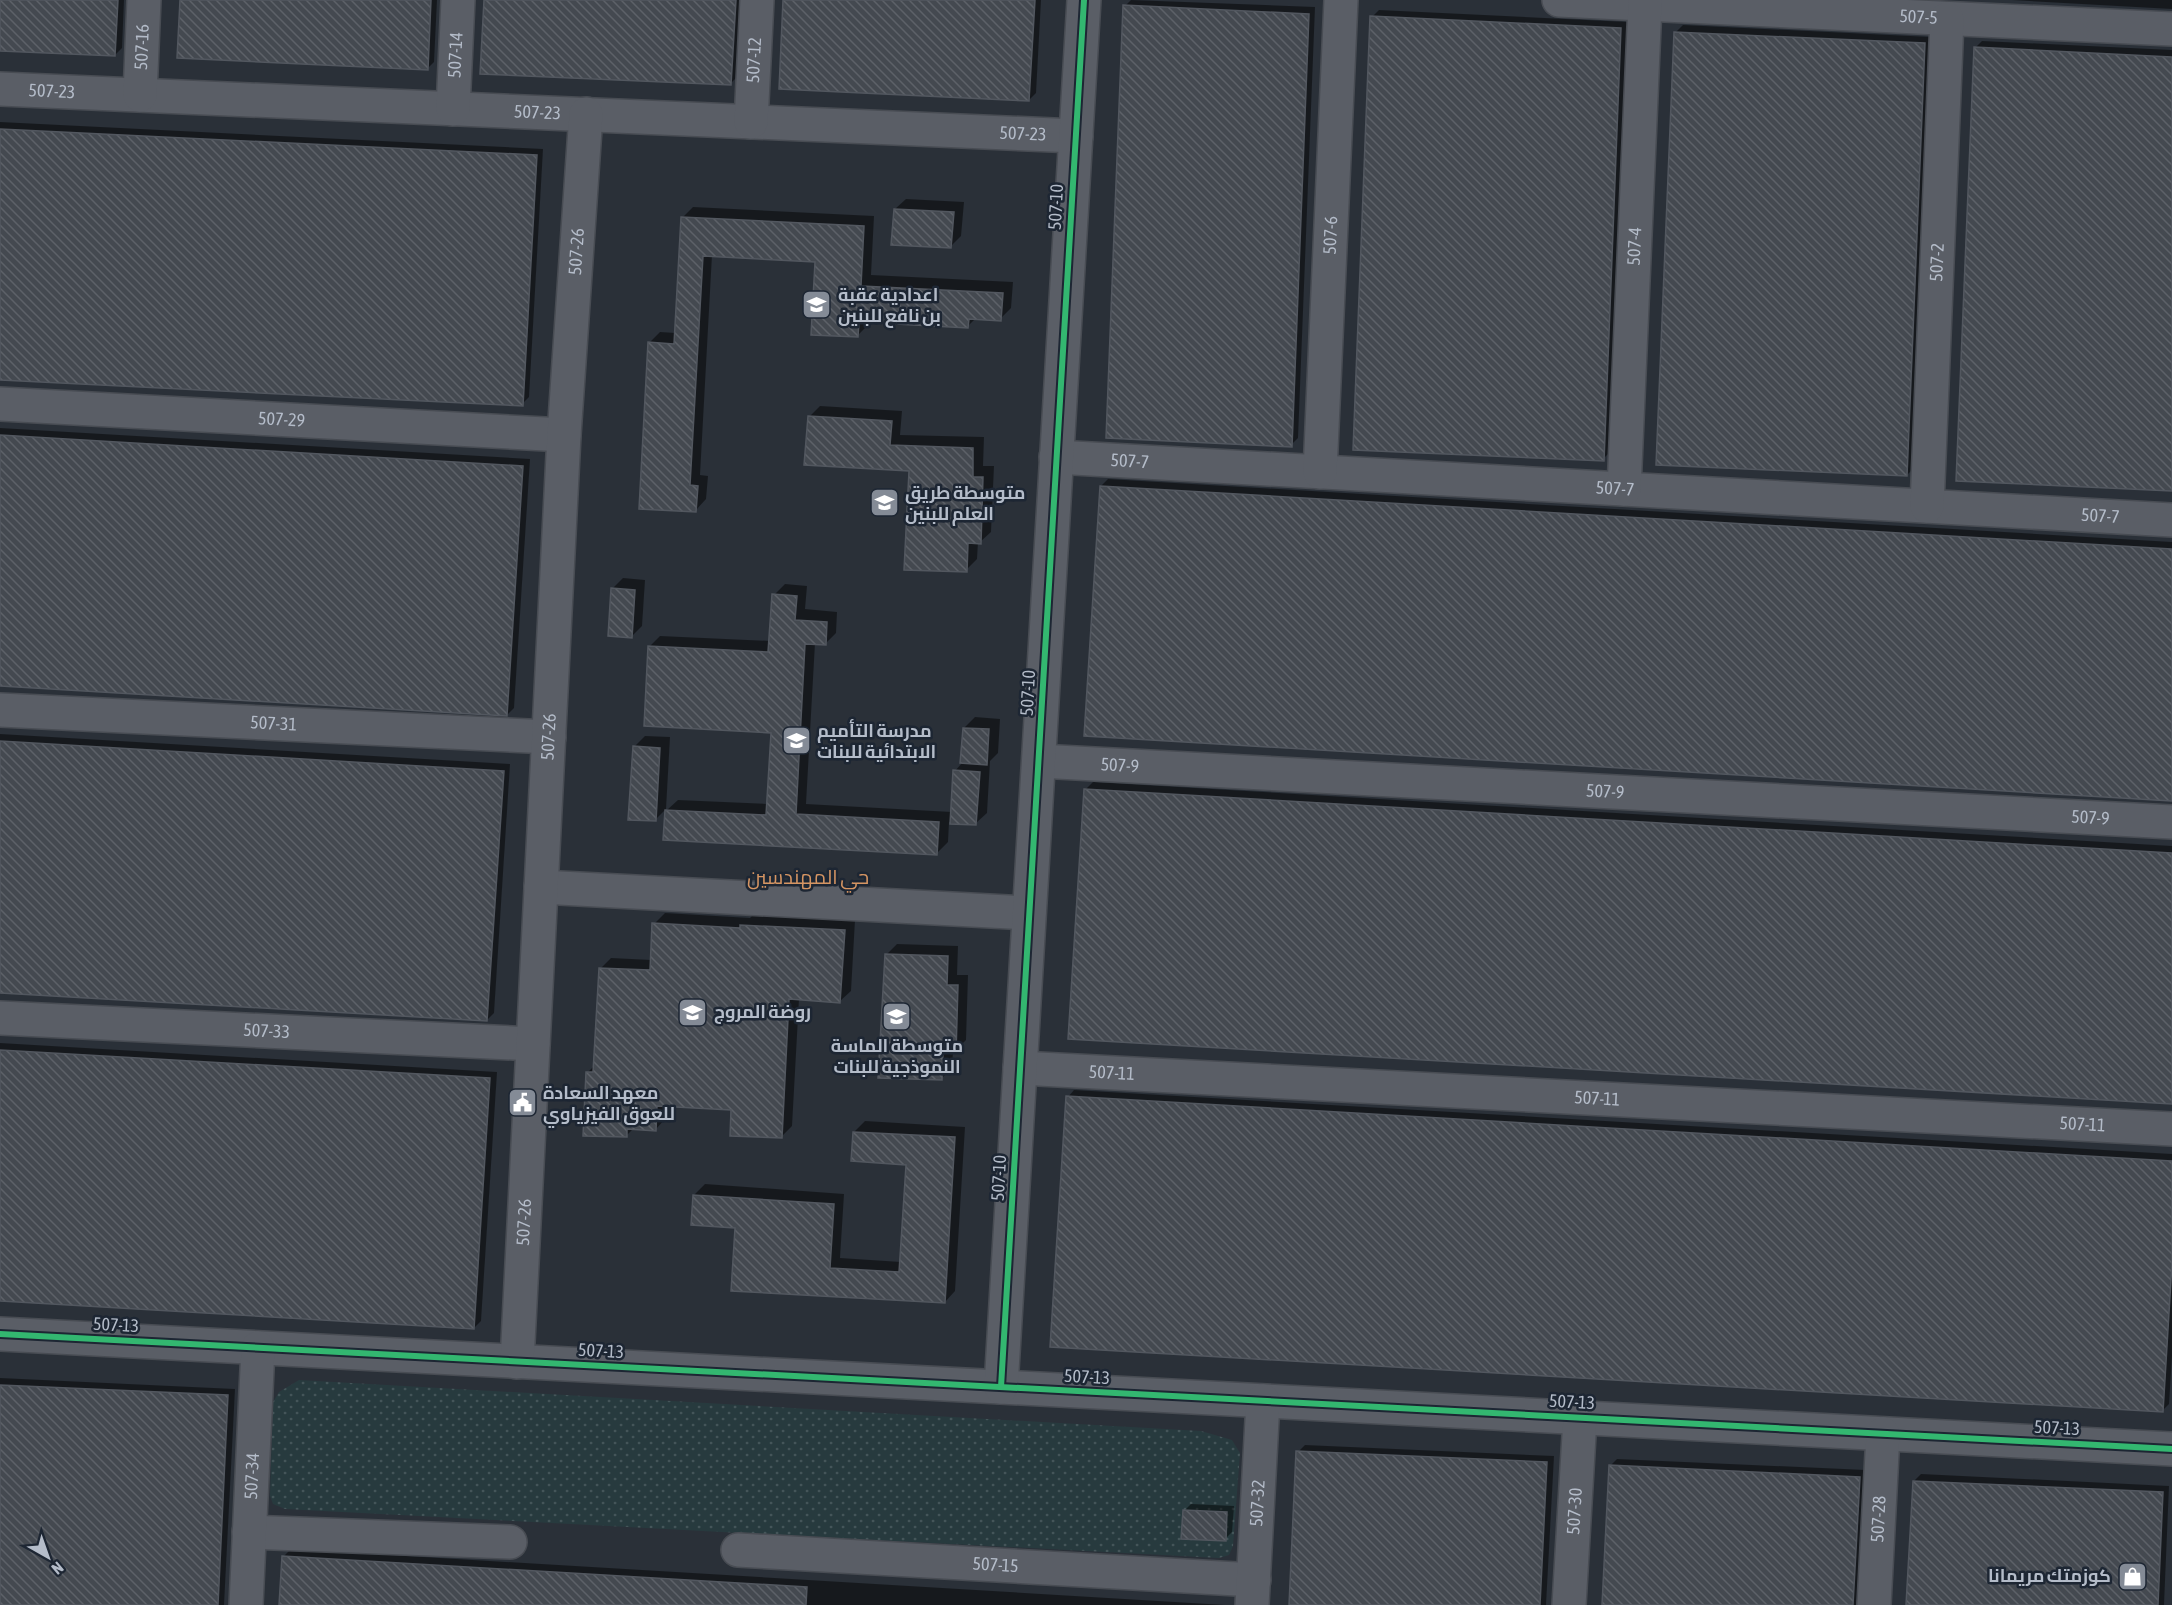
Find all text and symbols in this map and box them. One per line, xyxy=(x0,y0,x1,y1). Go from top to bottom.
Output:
street label: 507-5 xyxy=(1899,5,1938,28)
street label: 507-16 xyxy=(130,24,153,70)
street label: 507-14 xyxy=(443,32,467,78)
street label: 507-12 xyxy=(742,37,765,84)
street label: 507-23 xyxy=(28,79,76,102)
street label: 507-23 xyxy=(514,100,561,123)
street label: 507-23 xyxy=(999,122,1047,145)
street label: 507-10 xyxy=(1044,184,1067,230)
street label: 507-6 xyxy=(1319,216,1341,255)
street label: 507-4 xyxy=(1623,227,1645,266)
street label: 507-26 xyxy=(564,228,588,276)
street label: 507-2 xyxy=(1925,243,1948,282)
place label: اعدادية عقبة بن نافع للبنين xyxy=(838,284,941,328)
school or university icon: اعدادية عقبة بن نافع للبنين xyxy=(801,289,833,321)
street label: 507-29 xyxy=(258,407,306,431)
street label: 507-7 xyxy=(1110,449,1150,472)
street label: 507-7 xyxy=(1595,476,1635,500)
place label: متوسطة طريق العلم للبنين xyxy=(905,482,1025,526)
school or university icon: متوسطة طريق العلم للبنين xyxy=(868,487,900,519)
street label: 507-7 xyxy=(2081,504,2120,527)
street label: 507-10 xyxy=(1016,670,1039,716)
street label: 507-31 xyxy=(250,711,298,735)
street label: 507-26 xyxy=(537,713,560,761)
place label: مدرسة التأميم الابتدائية للبنات xyxy=(817,718,936,762)
school or university icon: مدرسة التأميم الابتدائية للبنات xyxy=(780,725,812,757)
street label: 507-9 xyxy=(1100,753,1140,776)
street label: 507-9 xyxy=(1585,779,1625,802)
street label: 507-9 xyxy=(2071,806,2110,829)
district label: حي المهندسين xyxy=(747,865,869,893)
school or university icon: روضة المروج xyxy=(677,996,709,1028)
place label: روضة المروج xyxy=(714,1001,811,1024)
school or university icon: متوسطة الماسة النموذجية للبنات xyxy=(881,1001,913,1033)
street label: 507-33 xyxy=(243,1019,291,1042)
place label: متوسطة الماسة النموذجية للبنات xyxy=(831,1035,963,1078)
street label: 507-11 xyxy=(1088,1061,1135,1084)
place label: معهد السعادة للعوق الفيزياوي xyxy=(543,1082,675,1128)
street label: 507-11 xyxy=(1574,1086,1621,1110)
public building icon: معهد السعادة للعوق الفيزياوي xyxy=(506,1087,538,1119)
street label: 507-11 xyxy=(2059,1112,2106,1135)
street label: 507-10 xyxy=(987,1155,1010,1201)
street label: 507-26 xyxy=(512,1198,535,1246)
street label: 507-13 xyxy=(93,1313,139,1336)
street label: 507-13 xyxy=(578,1339,624,1362)
street label: 507-13 xyxy=(1064,1365,1110,1388)
street label: 507-13 xyxy=(1549,1390,1595,1413)
street label: 507-13 xyxy=(2034,1416,2080,1439)
street label: 507-34 xyxy=(240,1452,263,1500)
street label: 507-32 xyxy=(1245,1479,1269,1527)
street label: 507-30 xyxy=(1562,1487,1586,1535)
street label: 507-28 xyxy=(1866,1495,1890,1543)
north arrow xyxy=(18,1527,78,1587)
street label: 507-15 xyxy=(972,1553,1019,1576)
text: N xyxy=(48,1559,67,1578)
shop icon: كوزمتك مريمانا xyxy=(2116,1560,2148,1592)
place label: كوزمتك مريمانا xyxy=(1988,1565,2111,1587)

